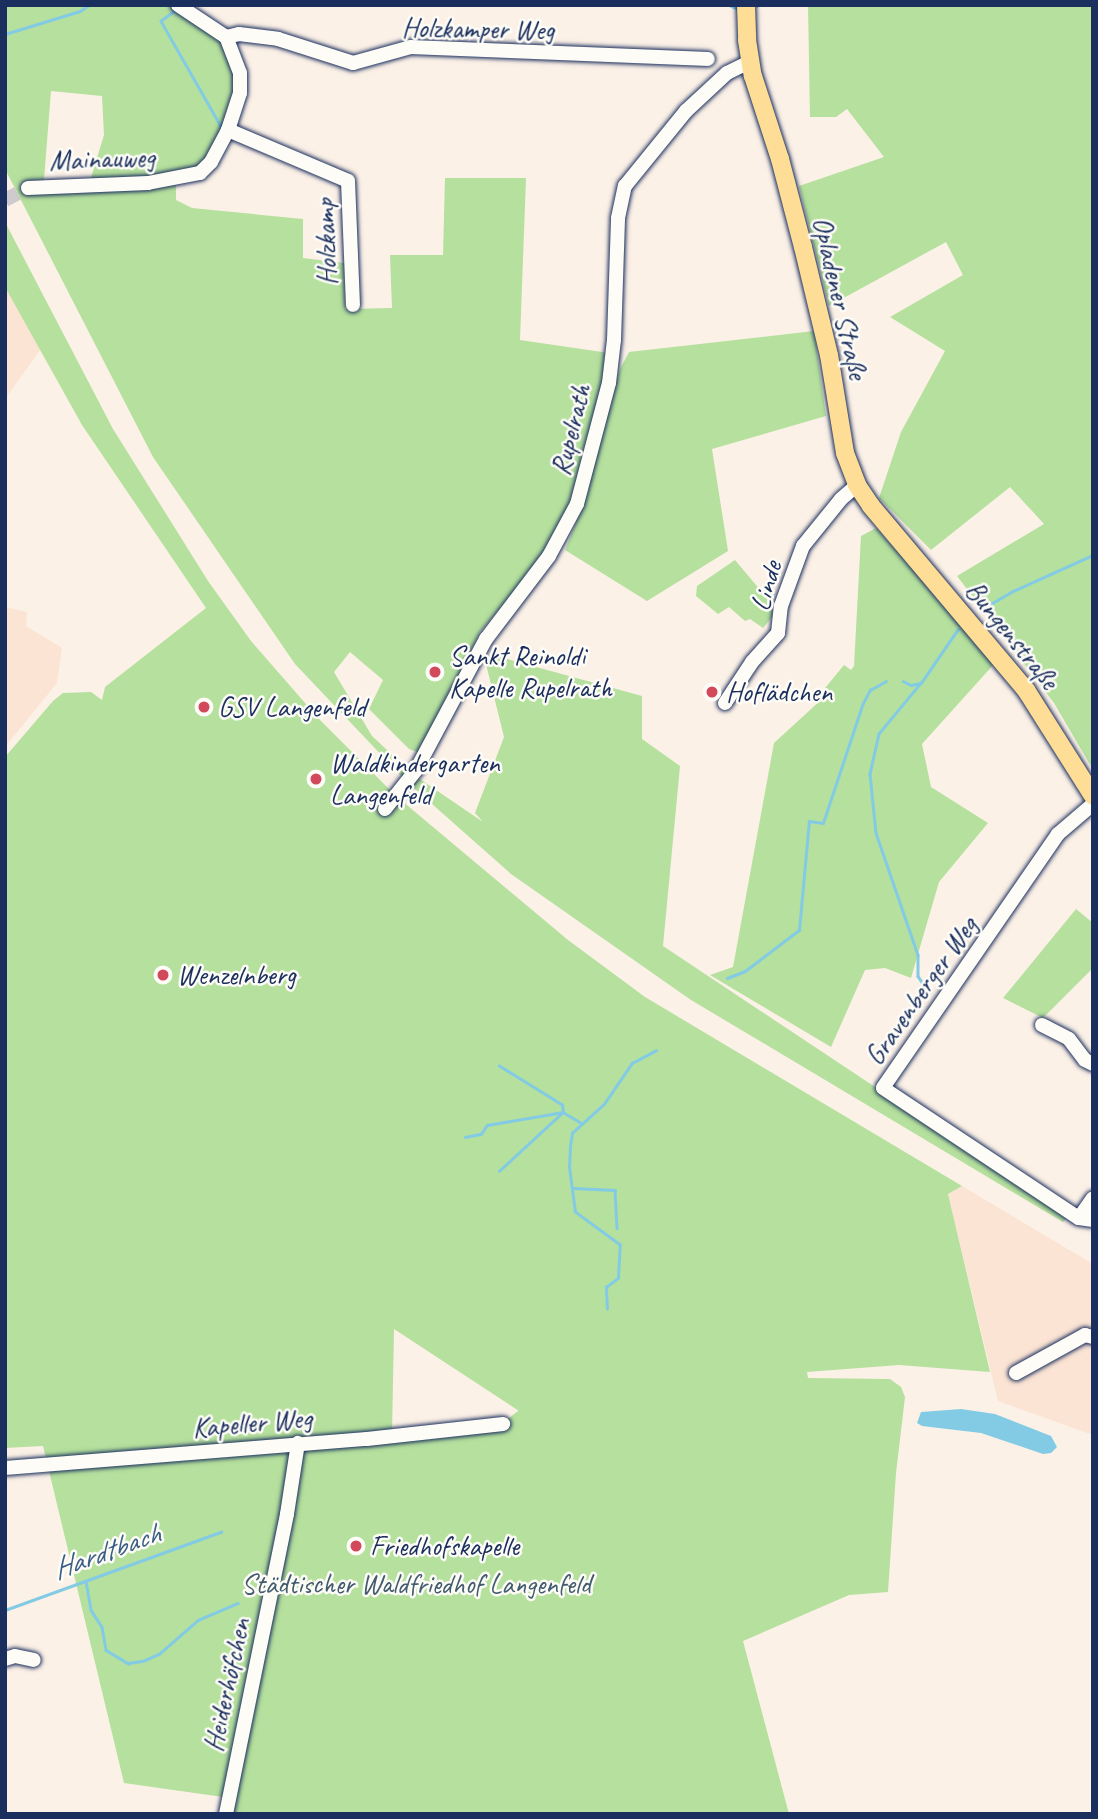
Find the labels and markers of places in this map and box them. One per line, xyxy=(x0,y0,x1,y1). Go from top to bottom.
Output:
place label: Sankt Reinoldi Kapelle Rupelrath xyxy=(449,639,612,705)
marker: Sankt Reinoldi Kapelle Rupelrath xyxy=(427,664,443,680)
place label: Hoflädchen xyxy=(726,675,832,709)
marker: Hoflädchen xyxy=(704,684,720,700)
place label: GSV Langenfeld xyxy=(218,690,366,724)
marker: GSV Langenfeld xyxy=(196,699,212,715)
place label: Waldkindergarten Langenfeld xyxy=(330,746,500,812)
marker: Waldkindergarten Langenfeld xyxy=(308,771,324,787)
place label: Wenzelnberg xyxy=(177,958,296,992)
marker: Wenzelnberg xyxy=(155,967,171,983)
place label: Friedhofskapelle xyxy=(370,1529,519,1563)
marker: Friedhofskapelle xyxy=(348,1538,364,1554)

